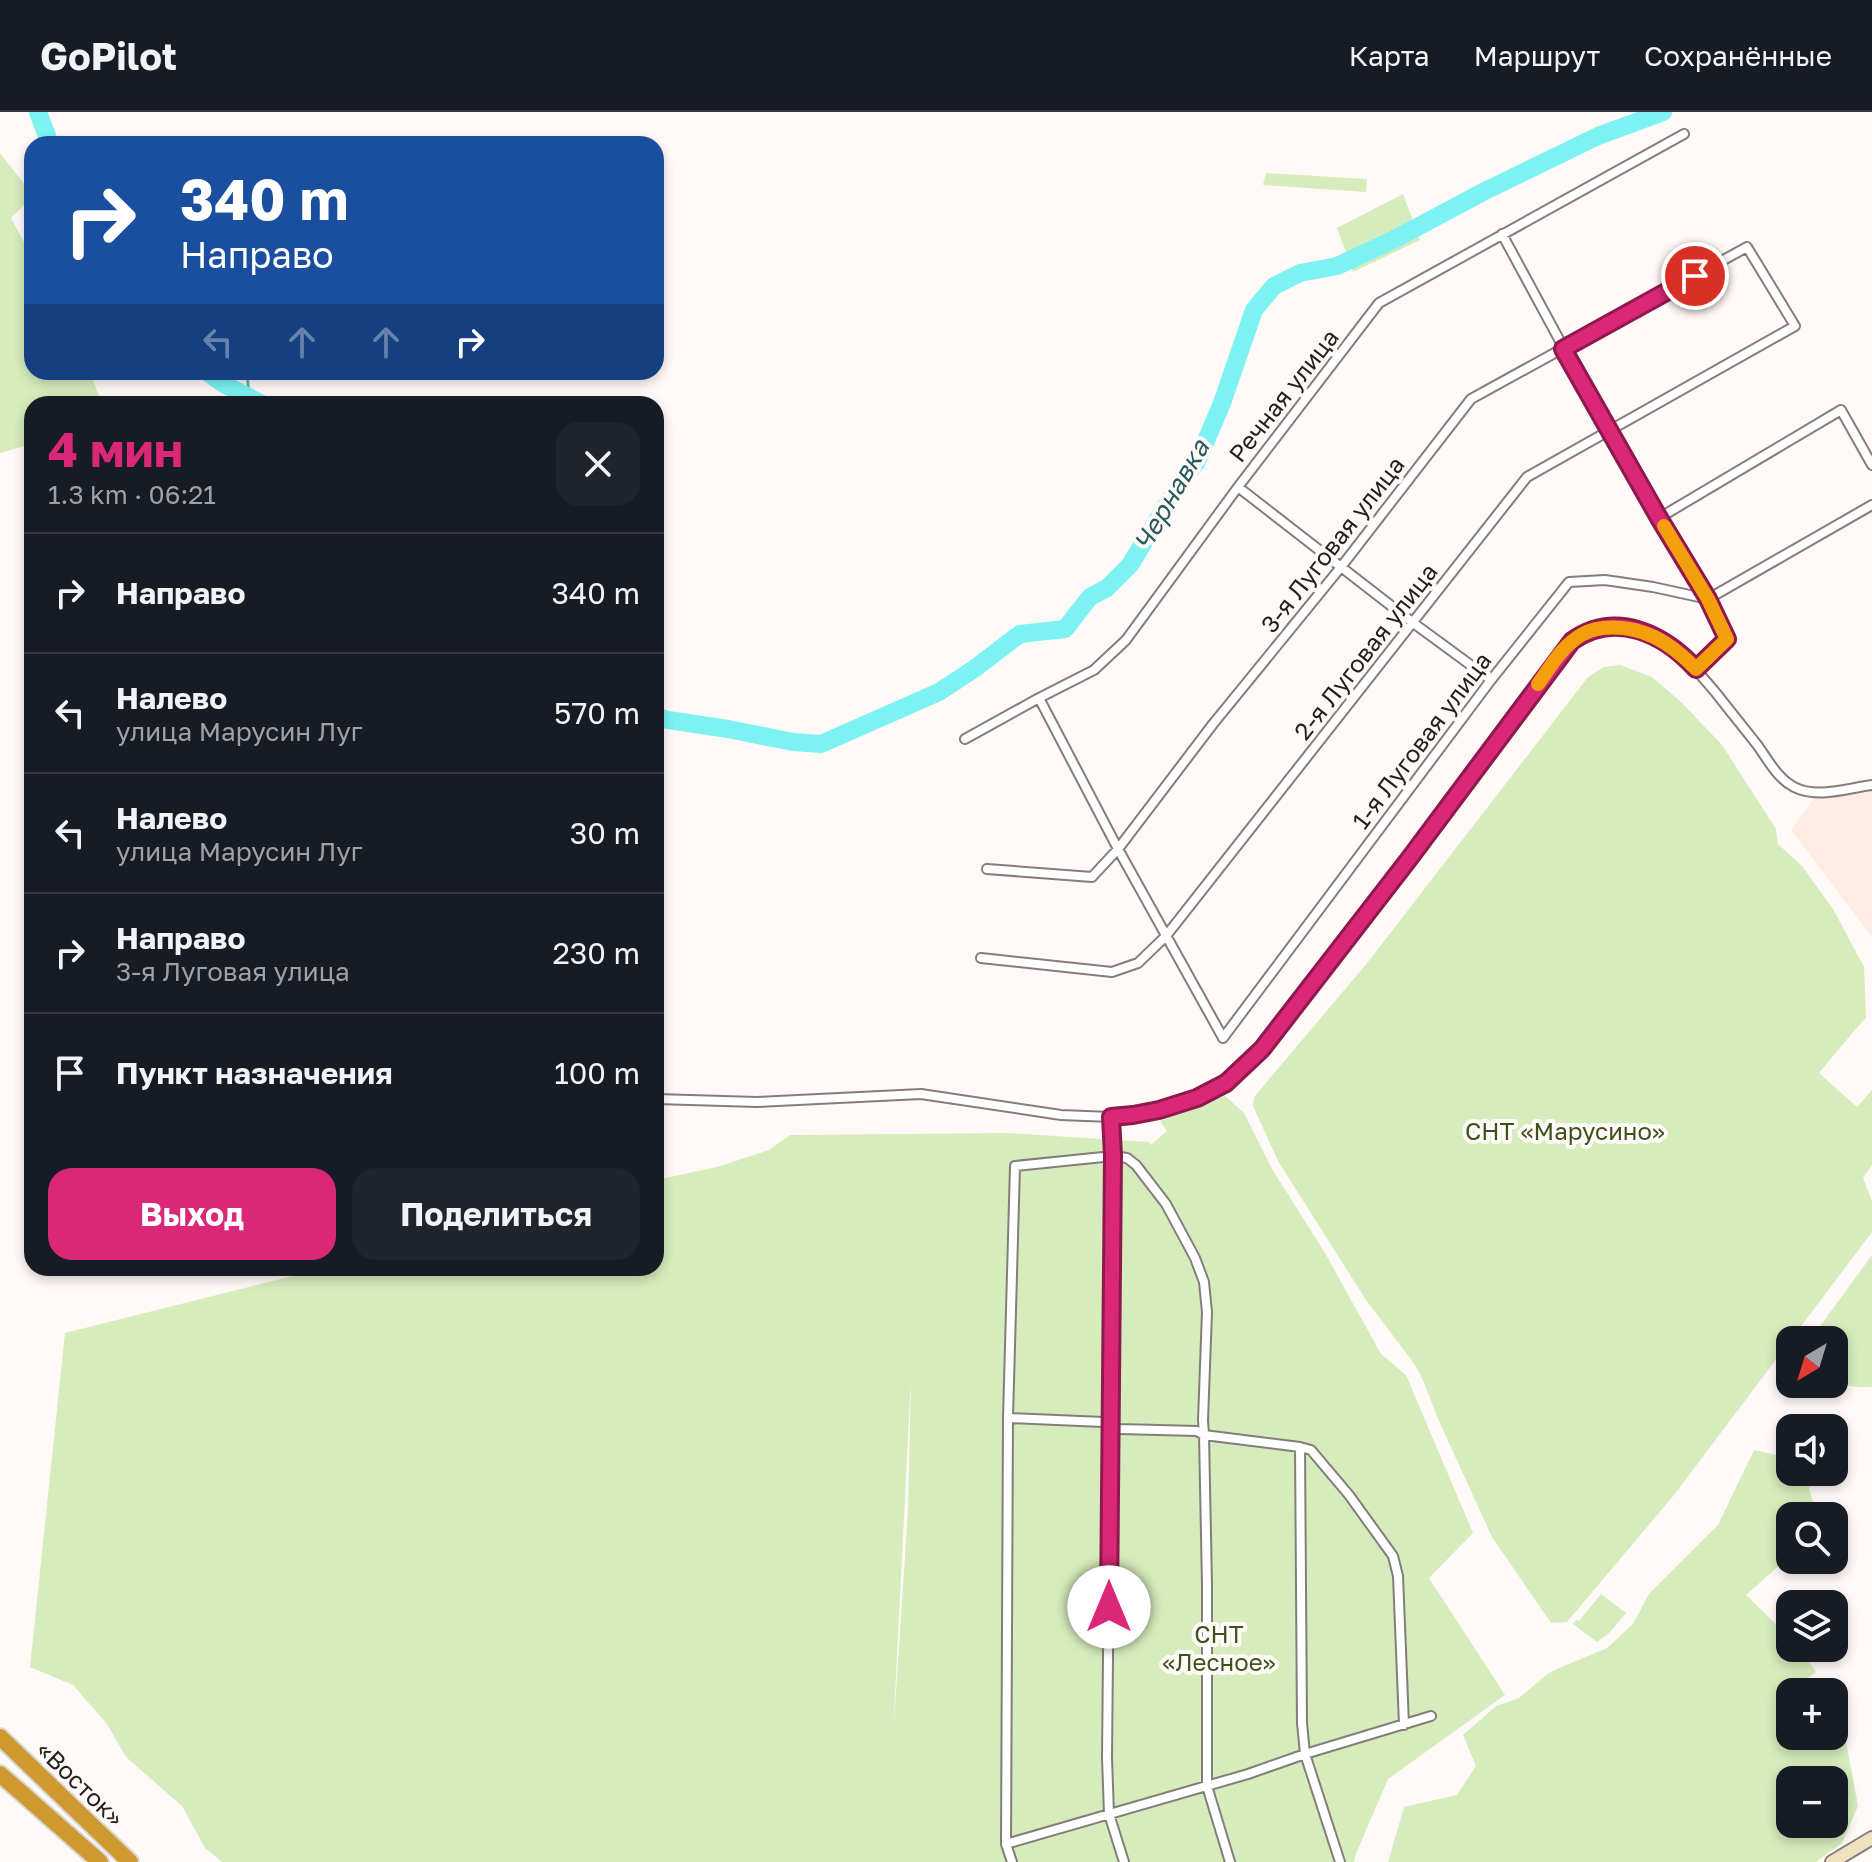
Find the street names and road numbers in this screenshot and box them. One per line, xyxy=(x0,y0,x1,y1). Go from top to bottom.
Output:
street label: Речная улица xyxy=(1222,323,1344,467)
street label: 3-я Луговая улица xyxy=(1254,450,1410,638)
street label: 2-я Луговая улица xyxy=(1287,557,1443,745)
street label: 1-я Луговая улица xyxy=(1345,646,1497,834)
street label: «Восток» xyxy=(31,1734,131,1832)

